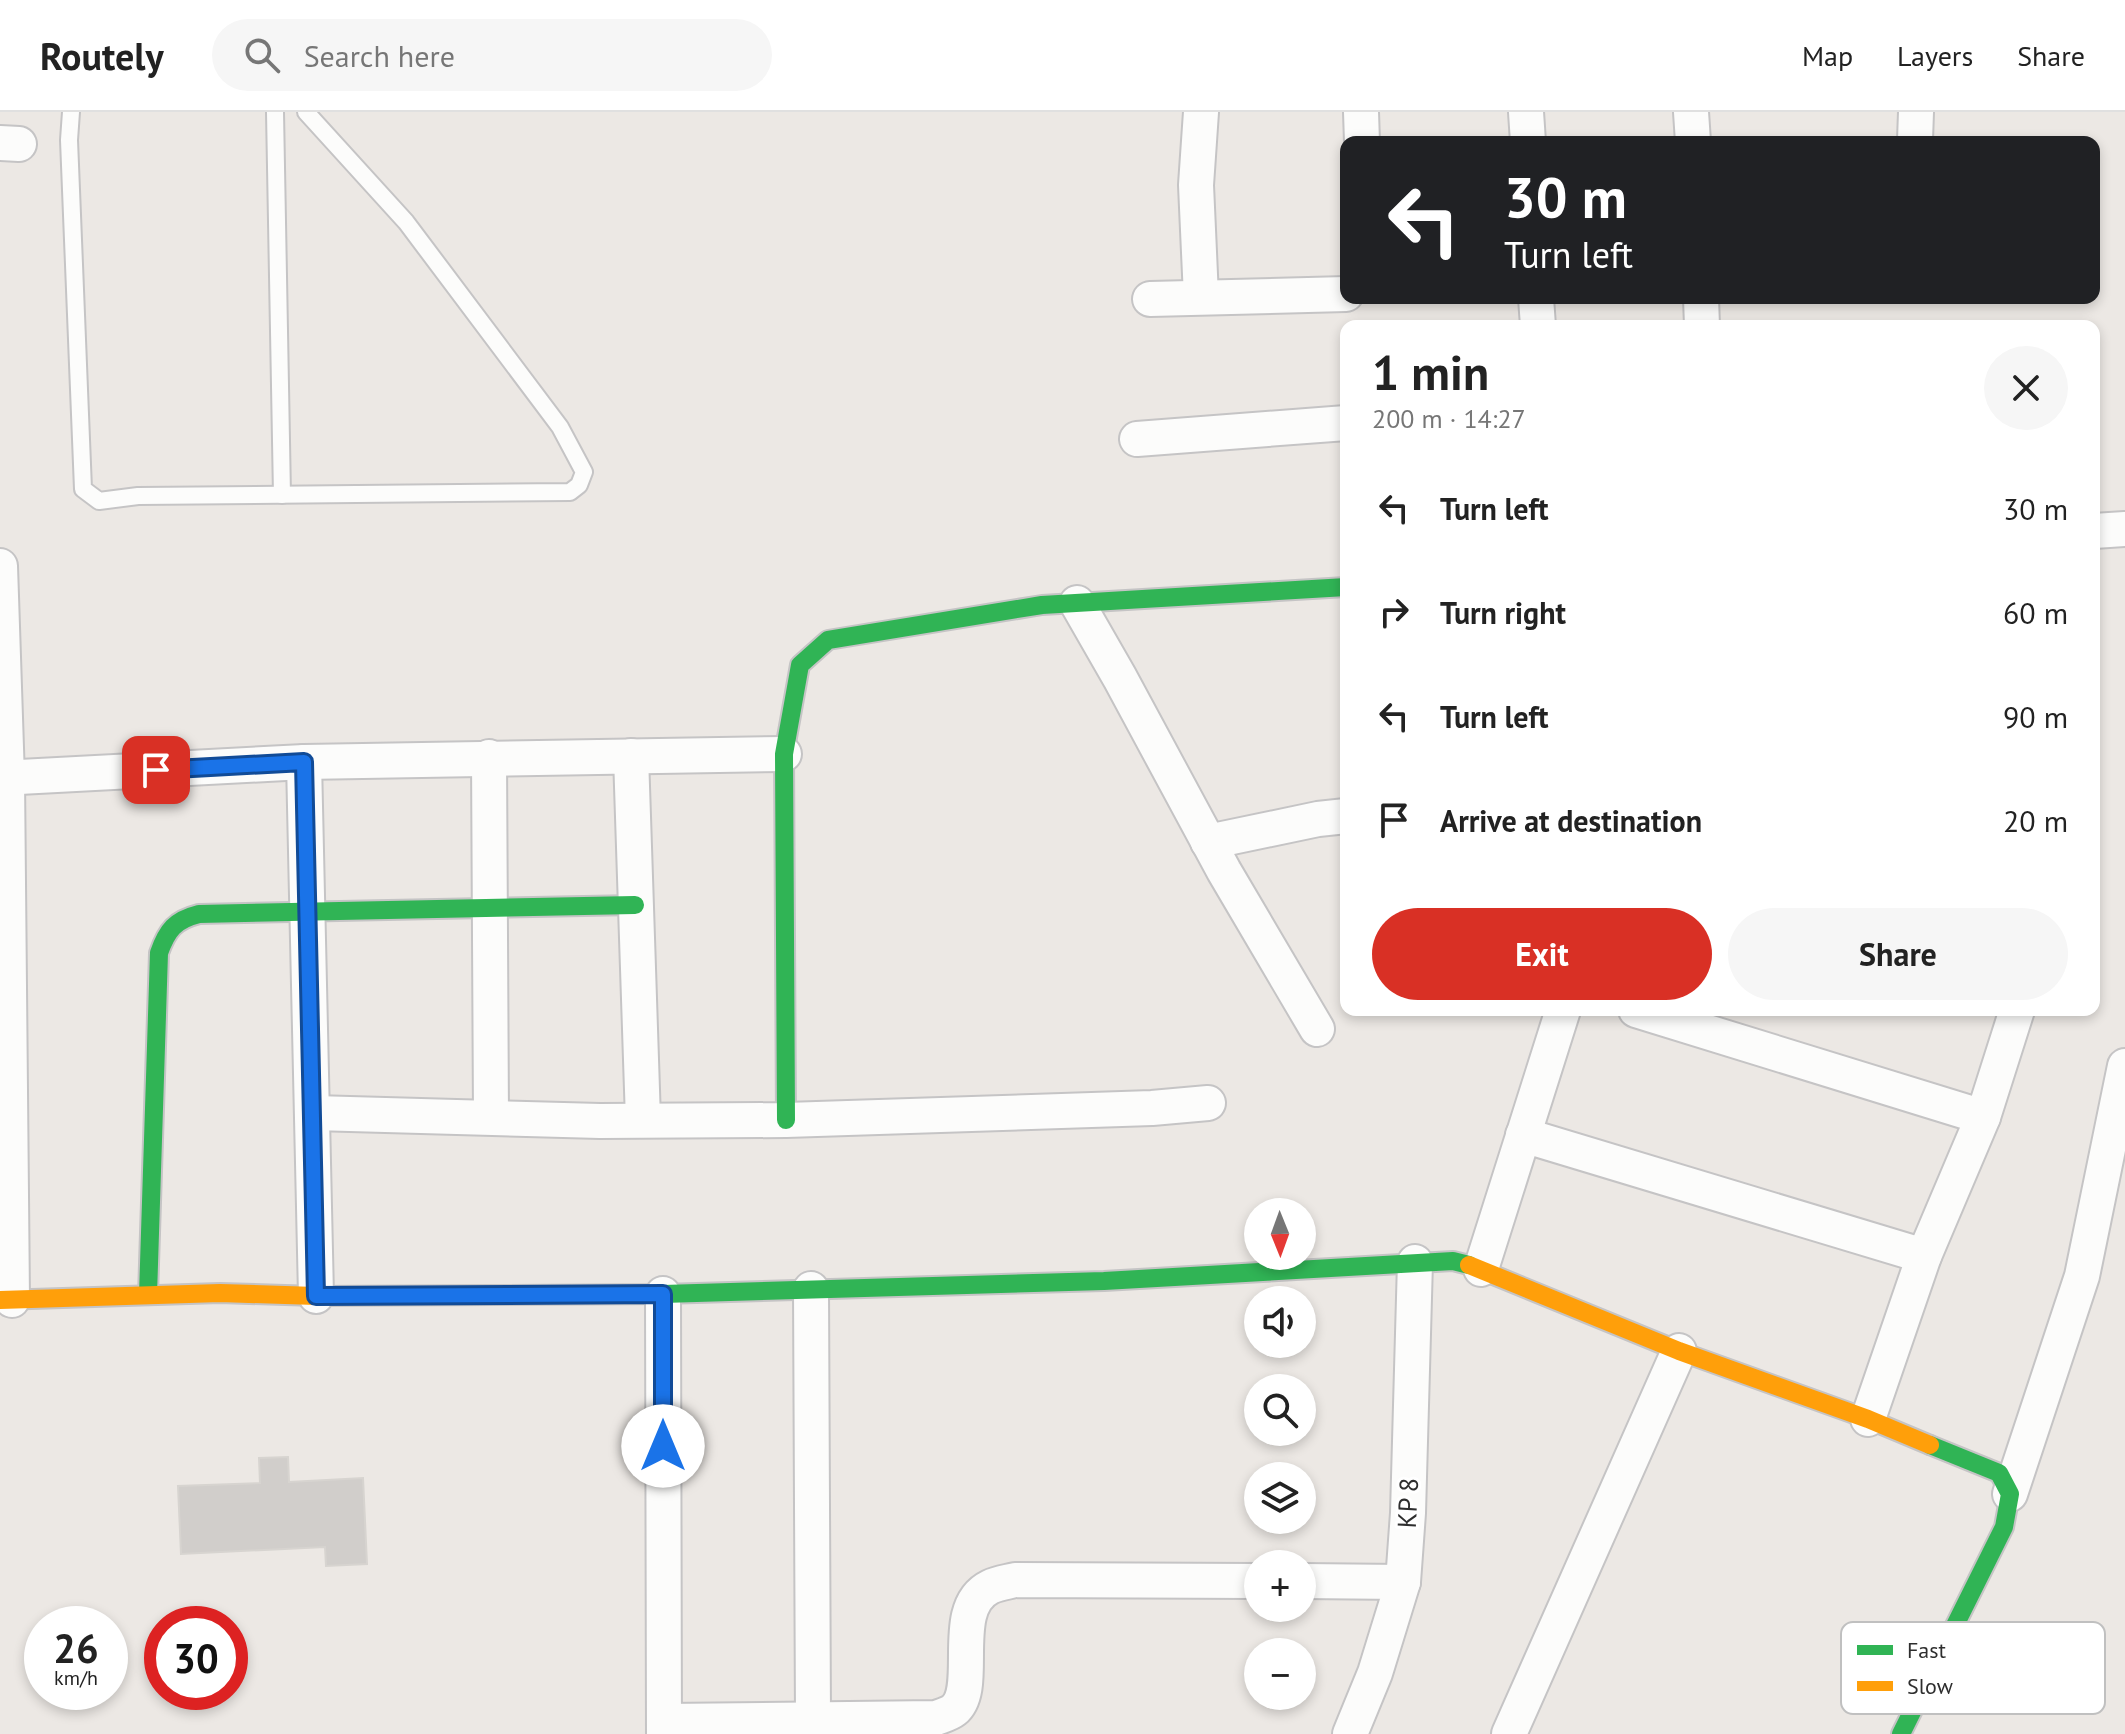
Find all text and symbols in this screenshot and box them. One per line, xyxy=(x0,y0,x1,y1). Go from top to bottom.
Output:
search box xyxy=(212,19,772,91)
text: Routely xyxy=(40,31,164,80)
icon: search xyxy=(240,33,284,77)
text: Search here xyxy=(304,36,455,75)
text: Map xyxy=(1802,37,1853,74)
text: Layers xyxy=(1897,37,1973,74)
text: Share xyxy=(2017,37,2085,74)
text: 30 m xyxy=(1504,161,1627,233)
icon: left xyxy=(1372,168,1476,272)
text: Turn left xyxy=(1504,231,1633,278)
text: 1 min xyxy=(1372,341,1489,403)
button: close xyxy=(1984,346,2068,430)
text: 200 m · 14:27 xyxy=(1372,402,1526,435)
icon: left xyxy=(1372,486,1416,530)
text: Turn left xyxy=(1440,489,1548,528)
text: 30 m xyxy=(2003,489,2068,528)
icon: right xyxy=(1372,590,1416,634)
text: Turn right xyxy=(1440,593,1566,632)
text: 60 m xyxy=(2003,593,2068,632)
icon: left xyxy=(1372,694,1416,738)
text: Turn left xyxy=(1440,697,1548,736)
text: 90 m xyxy=(2003,697,2068,736)
pin xyxy=(122,736,190,804)
icon: arrive xyxy=(134,748,178,792)
icon: arrive xyxy=(1372,798,1416,842)
text: Arrive at destination xyxy=(1440,801,1702,840)
text: 20 m xyxy=(2003,801,2068,840)
button: Exit xyxy=(1372,908,1712,1000)
button: Share xyxy=(1728,908,2068,1000)
north arrow xyxy=(1244,1198,1316,1270)
map controls xyxy=(1244,1198,1316,1710)
button: sound xyxy=(1244,1286,1316,1358)
button: search xyxy=(1244,1374,1316,1446)
position arrow xyxy=(621,1404,705,1488)
button: layers xyxy=(1244,1462,1316,1534)
street label: KP 8 xyxy=(1390,1477,1425,1529)
button: + xyxy=(1244,1550,1316,1622)
speed limit sign: 30 xyxy=(144,1606,248,1710)
text: 26 xyxy=(53,1622,99,1674)
legend xyxy=(1841,1622,2105,1714)
text: Fast xyxy=(1907,1636,1947,1664)
button: − xyxy=(1244,1638,1316,1710)
text: km/h xyxy=(54,1665,98,1691)
text: Slow xyxy=(1907,1672,1953,1700)

